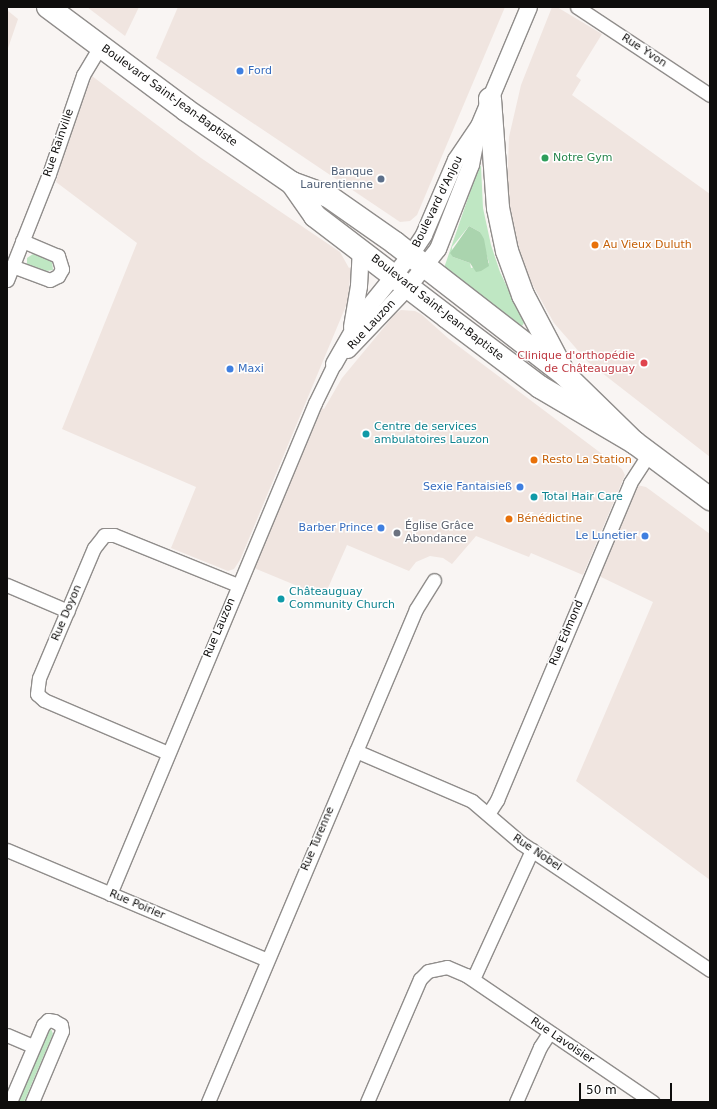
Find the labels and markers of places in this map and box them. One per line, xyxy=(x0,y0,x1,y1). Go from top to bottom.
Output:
place label: Ford xyxy=(248,64,272,78)
marker: Ford xyxy=(235,66,245,76)
place label: Notre Gym xyxy=(553,151,613,165)
marker: Notre Gym xyxy=(540,153,550,163)
place label: Banque Laurentienne xyxy=(300,166,373,192)
marker: Banque Laurentienne xyxy=(376,174,386,184)
place label: Au Vieux Duluth xyxy=(603,238,692,252)
marker: Au Vieux Duluth xyxy=(590,240,600,250)
place label: Clinique d'orthopédie de Châteauguay xyxy=(517,350,635,376)
marker: Clinique d'orthopédie de Châteauguay xyxy=(638,357,650,369)
place label: Maxi xyxy=(238,362,264,376)
marker: Maxi xyxy=(225,364,235,374)
place label: Centre de services ambulatoires Lauzon xyxy=(374,421,489,447)
marker: Centre de services ambulatoires Lauzon xyxy=(361,429,371,439)
place label: Resto La Station xyxy=(542,453,632,467)
marker: Resto La Station xyxy=(529,455,539,465)
place label: Sexie Fantaisieß xyxy=(423,480,512,494)
marker: Sexie Fantaisieß xyxy=(515,482,525,492)
place label: Total Hair Care xyxy=(542,490,623,504)
marker: Total Hair Care xyxy=(529,492,539,502)
place label: Bénédictine xyxy=(517,512,582,526)
marker: Bénédictine xyxy=(504,514,514,524)
place label: Église Grâce Abondance xyxy=(405,520,474,546)
place label: Barber Prince xyxy=(299,521,373,535)
marker: Barber Prince xyxy=(376,523,386,533)
marker: Église Grâce Abondance xyxy=(392,528,402,538)
place label: Le Lunetier xyxy=(575,529,637,543)
marker: Le Lunetier xyxy=(640,531,650,541)
place label: Châteauguay Community Church xyxy=(289,586,395,612)
marker: Châteauguay Community Church xyxy=(276,594,286,604)

